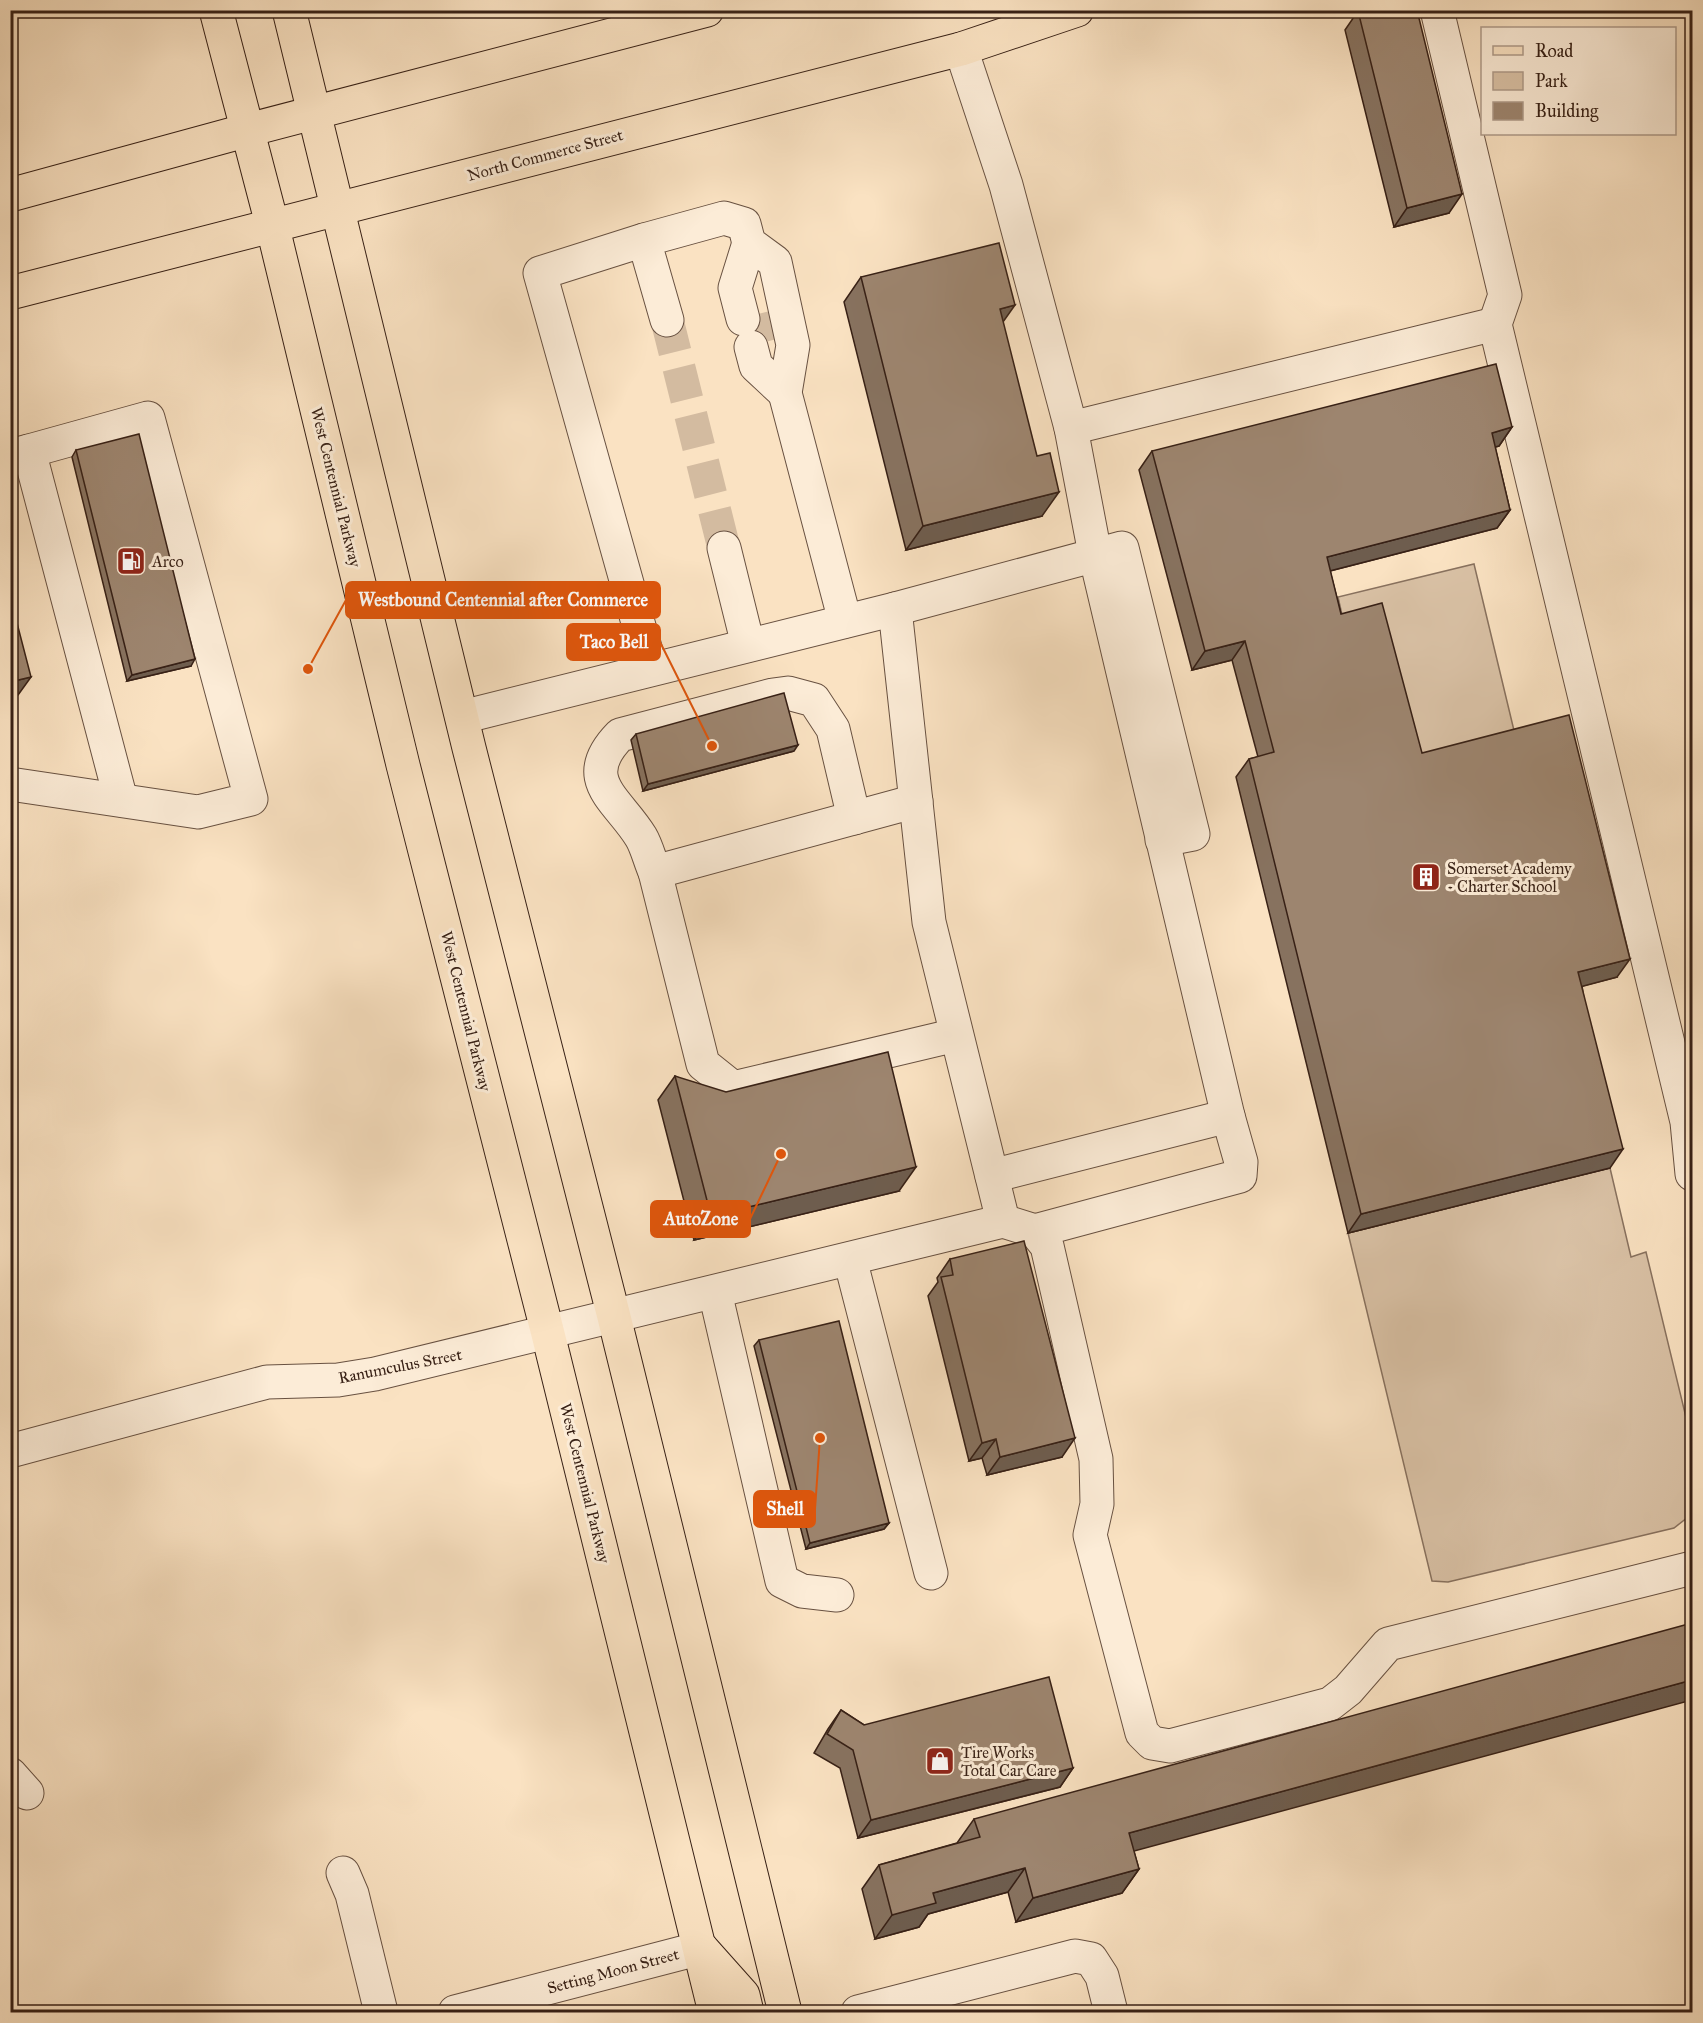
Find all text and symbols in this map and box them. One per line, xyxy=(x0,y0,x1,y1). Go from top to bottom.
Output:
legend xyxy=(1481,27,1676,135)
text: Road xyxy=(1535,40,1573,62)
text: Park xyxy=(1535,70,1568,92)
text: Building xyxy=(1535,100,1599,123)
street label: North Commerce Street xyxy=(465,125,625,185)
street label: West Centennial Parkway xyxy=(307,405,365,569)
fuel station icon: Arco xyxy=(115,545,147,577)
place label: Arco xyxy=(151,552,184,571)
callout: Westbound Centennial after Commerce xyxy=(346,582,660,618)
text: Westbound Centennial after Commerce xyxy=(358,589,649,611)
callout: Taco Bell xyxy=(567,624,660,660)
text: Taco Bell xyxy=(579,631,649,653)
place label: Somerset Academy - Charter School xyxy=(1447,859,1572,896)
building icon: Somerset Academy - Charter School xyxy=(1410,861,1442,893)
street label: West Centennial Parkway xyxy=(437,929,495,1093)
callout: AutoZone xyxy=(651,1201,750,1237)
text: AutoZone xyxy=(663,1208,739,1230)
street label: Ranumculus Street xyxy=(337,1345,464,1387)
street label: West Centennial Parkway xyxy=(556,1401,614,1565)
callout: Shell xyxy=(754,1491,815,1527)
text: Shell xyxy=(766,1498,805,1520)
place label: Tire Works Total Car Care xyxy=(961,1743,1057,1780)
shop icon: Tire Works Total Car Care xyxy=(924,1745,956,1777)
street label: Setting Moon Street xyxy=(545,1944,682,1999)

